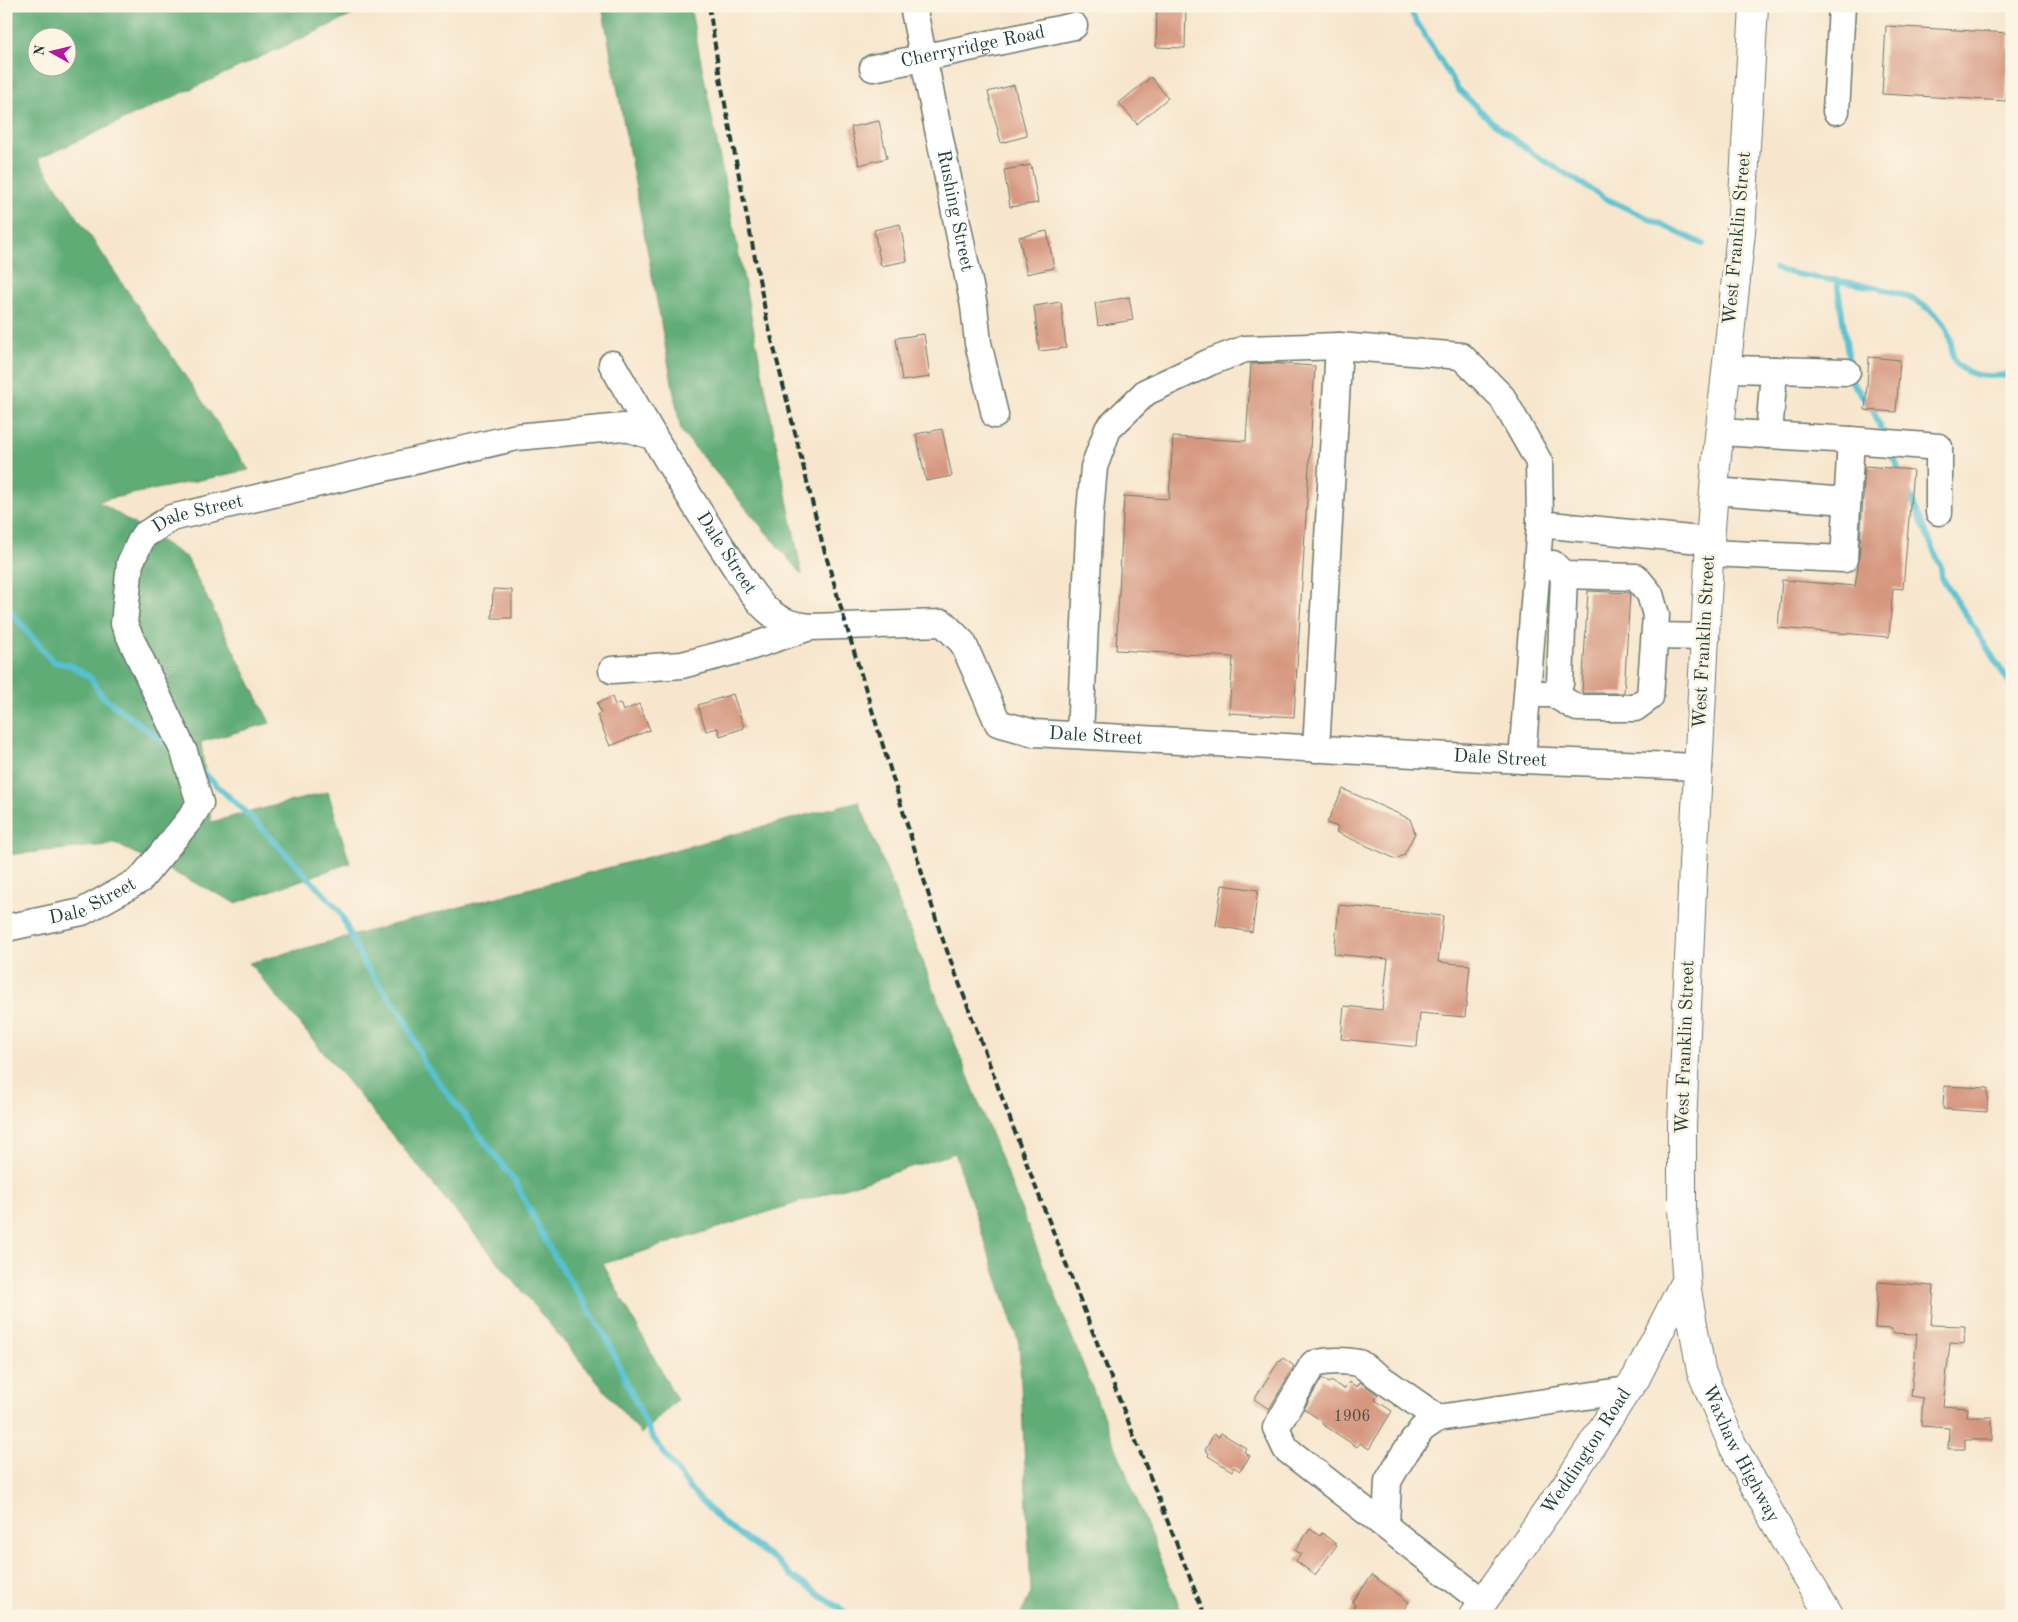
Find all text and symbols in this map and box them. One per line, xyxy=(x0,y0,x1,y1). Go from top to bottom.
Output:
street label: Cherryridge Road xyxy=(899,23,1047,71)
north arrow xyxy=(28,28,78,78)
text: N xyxy=(32,44,48,57)
street label: Rushing Street xyxy=(933,148,976,273)
street label: West Franklin Street xyxy=(1721,151,1755,325)
street label: Dale Street xyxy=(149,492,245,537)
street label: Dale Street xyxy=(692,509,760,598)
street label: West Franklin Street xyxy=(1691,555,1719,729)
street label: Dale Street xyxy=(1048,724,1143,748)
street label: Dale Street xyxy=(1453,747,1547,770)
street label: Dale Street xyxy=(47,875,139,928)
street label: West Franklin Street xyxy=(1673,960,1699,1134)
street label: Waxhaw Highway xyxy=(1699,1382,1783,1526)
street label: Weddington Road xyxy=(1538,1385,1635,1518)
house number: 1906 xyxy=(1333,1409,1371,1425)

